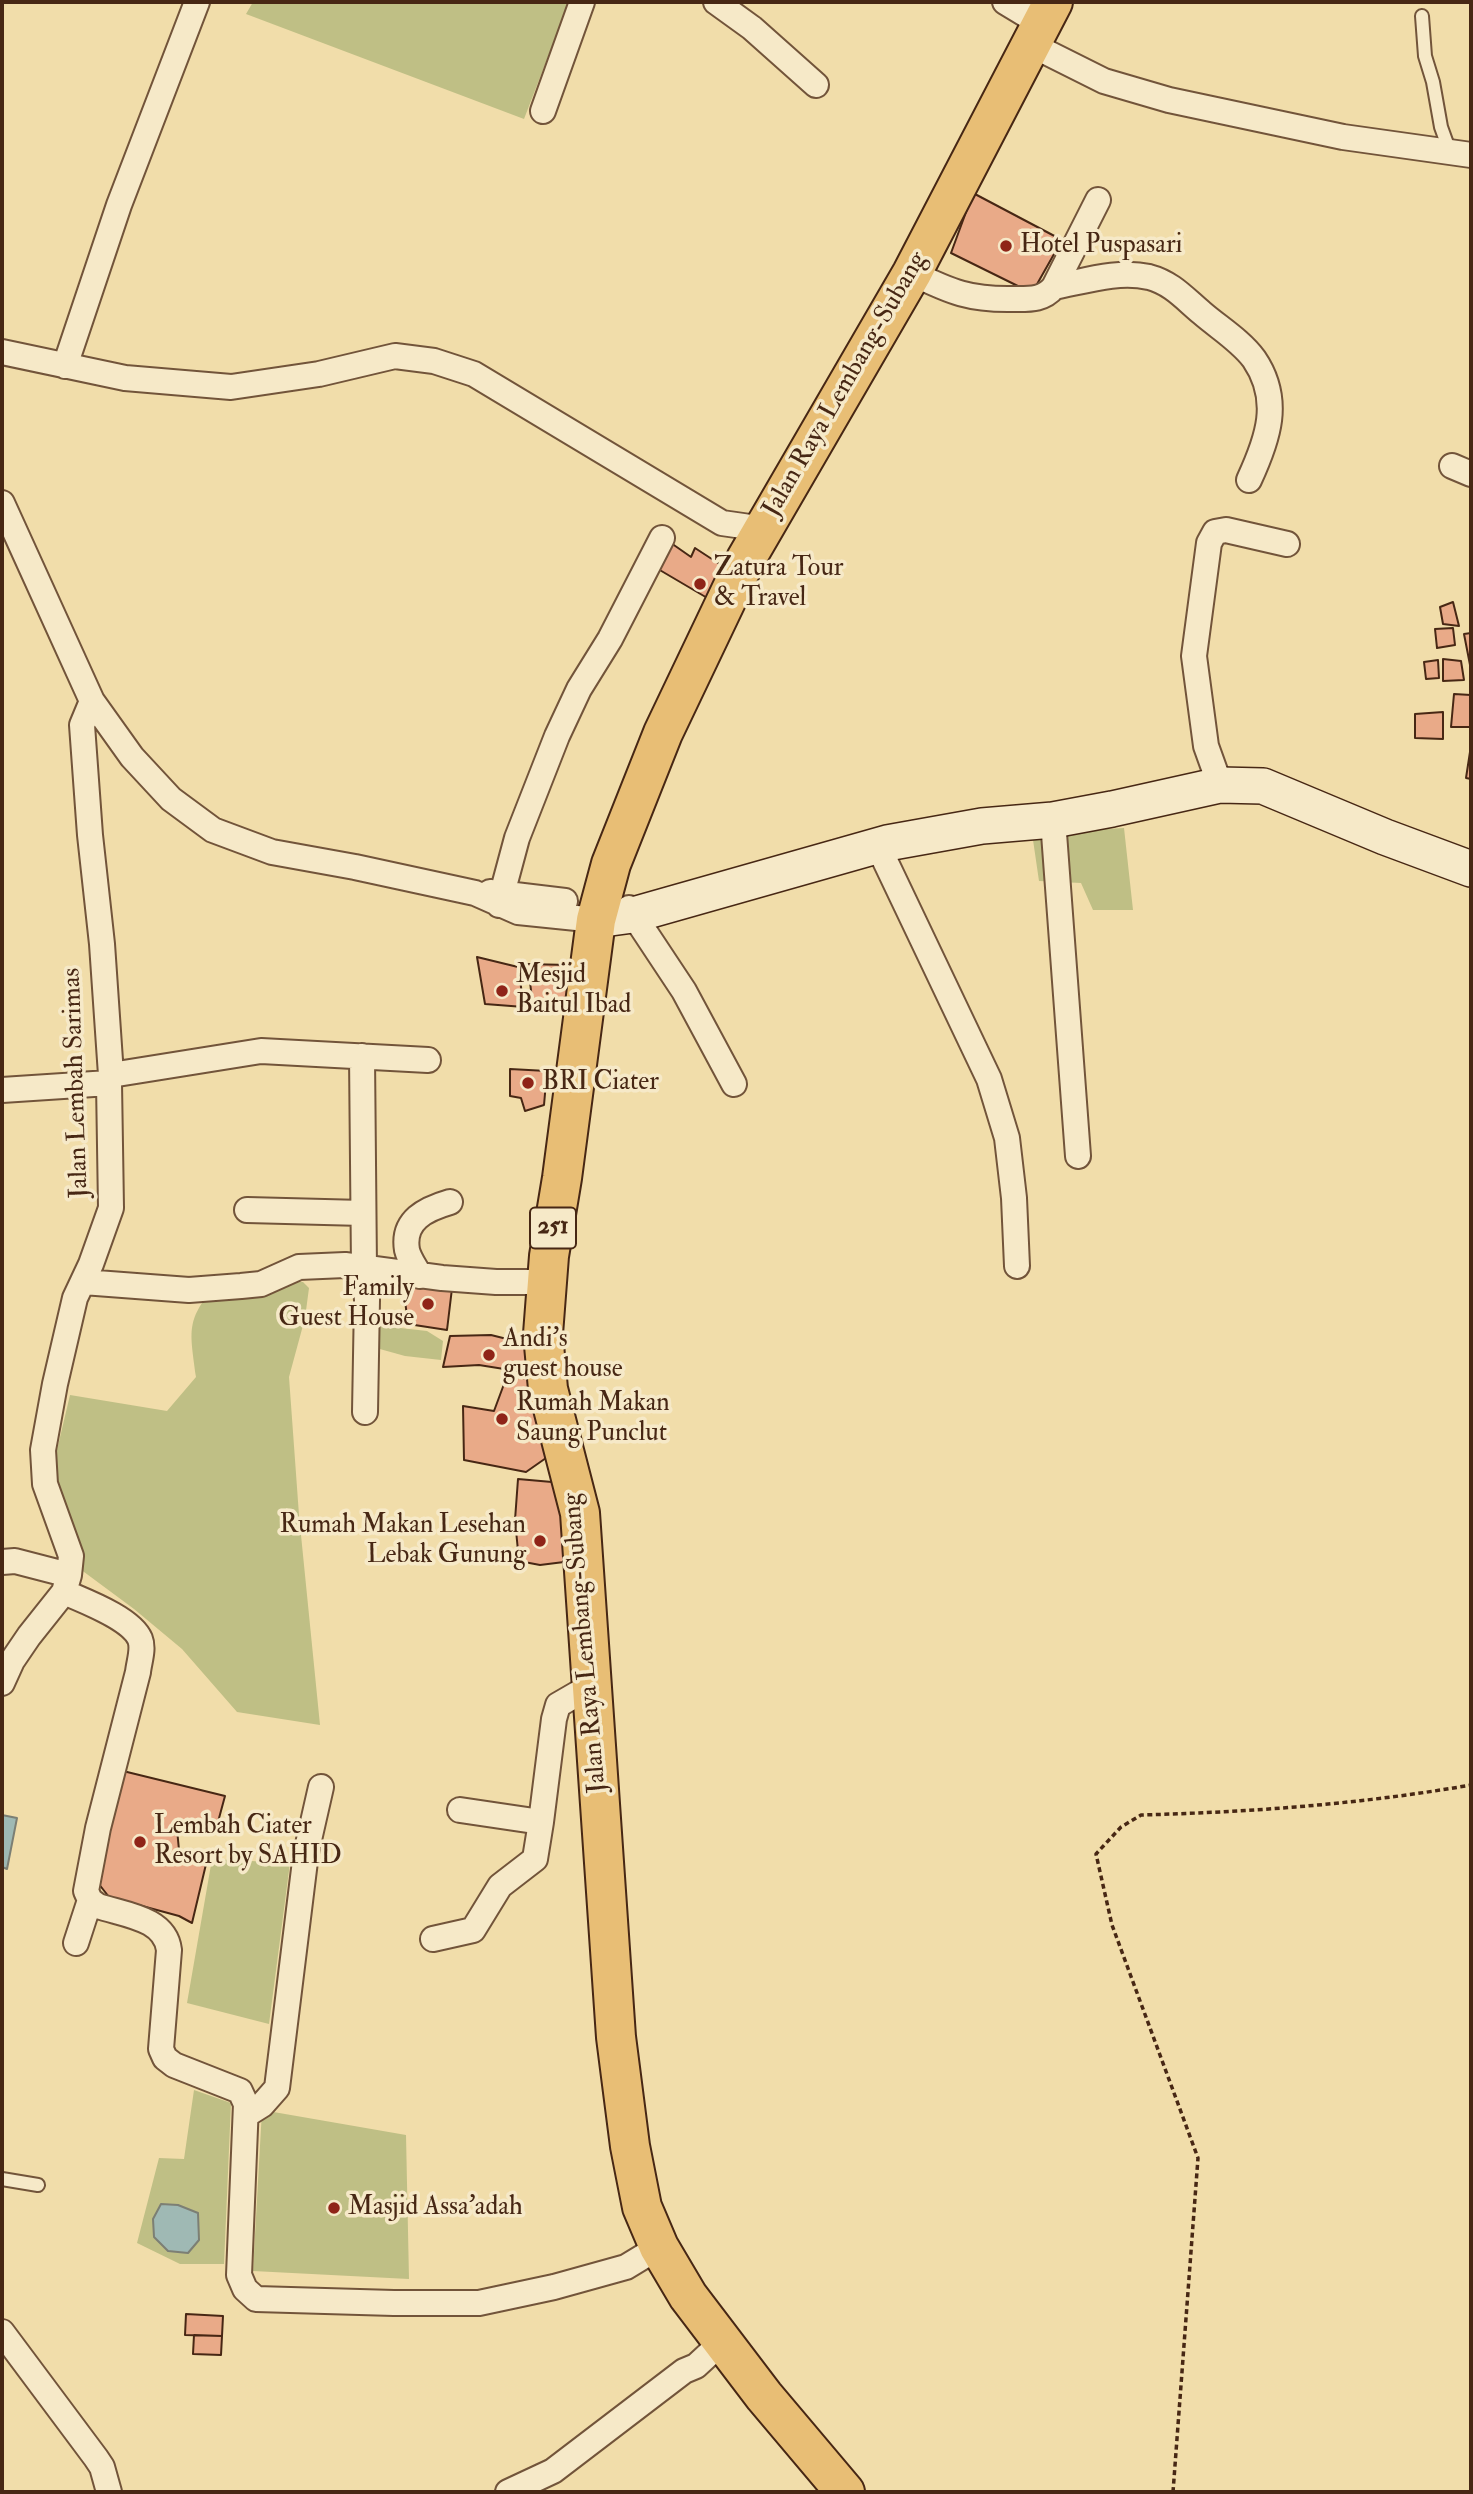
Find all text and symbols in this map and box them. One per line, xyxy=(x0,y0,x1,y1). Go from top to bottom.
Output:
place label: Hotel Puspasari xyxy=(1020,230,1183,262)
marker: Hotel Puspasari xyxy=(998,238,1014,254)
street label: Jalan Raya Lembang-Subang xyxy=(757,247,935,523)
place label: Zatura Tour & Travel xyxy=(714,553,844,614)
marker: Zatura Tour & Travel xyxy=(692,576,708,592)
place label: Mesjid Baitul Ibad xyxy=(516,960,631,1021)
street label: Jalan Lembah Sarimas xyxy=(57,967,97,1199)
marker: Mesjid Baitul Ibad xyxy=(494,983,510,999)
place label: BRI Ciater xyxy=(542,1067,659,1099)
marker: BRI Ciater xyxy=(520,1075,536,1091)
road number: 251 xyxy=(530,1208,576,1248)
place label: Family Guest House xyxy=(278,1273,414,1334)
marker: Family Guest House xyxy=(420,1296,436,1312)
place label: Andi's guest house xyxy=(503,1324,623,1386)
marker: Andi's guest house xyxy=(481,1347,497,1363)
place label: Rumah Makan Saung Punclut xyxy=(516,1388,670,1450)
marker: Rumah Makan Saung Punclut xyxy=(494,1411,510,1427)
street label: Jalan Raya Lembang-Subang xyxy=(557,1492,615,1794)
place label: Rumah Makan Lesehan Lebak Gunung xyxy=(280,1510,526,1572)
marker: Rumah Makan Lesehan Lebak Gunung xyxy=(532,1533,548,1549)
place label: Lembah Ciater Resort by SAHID xyxy=(154,1811,342,1872)
marker: Lembah Ciater Resort by SAHID xyxy=(132,1834,148,1850)
place label: Masjid Assa'adah xyxy=(348,2192,523,2224)
marker: Masjid Assa'adah xyxy=(326,2200,342,2216)

